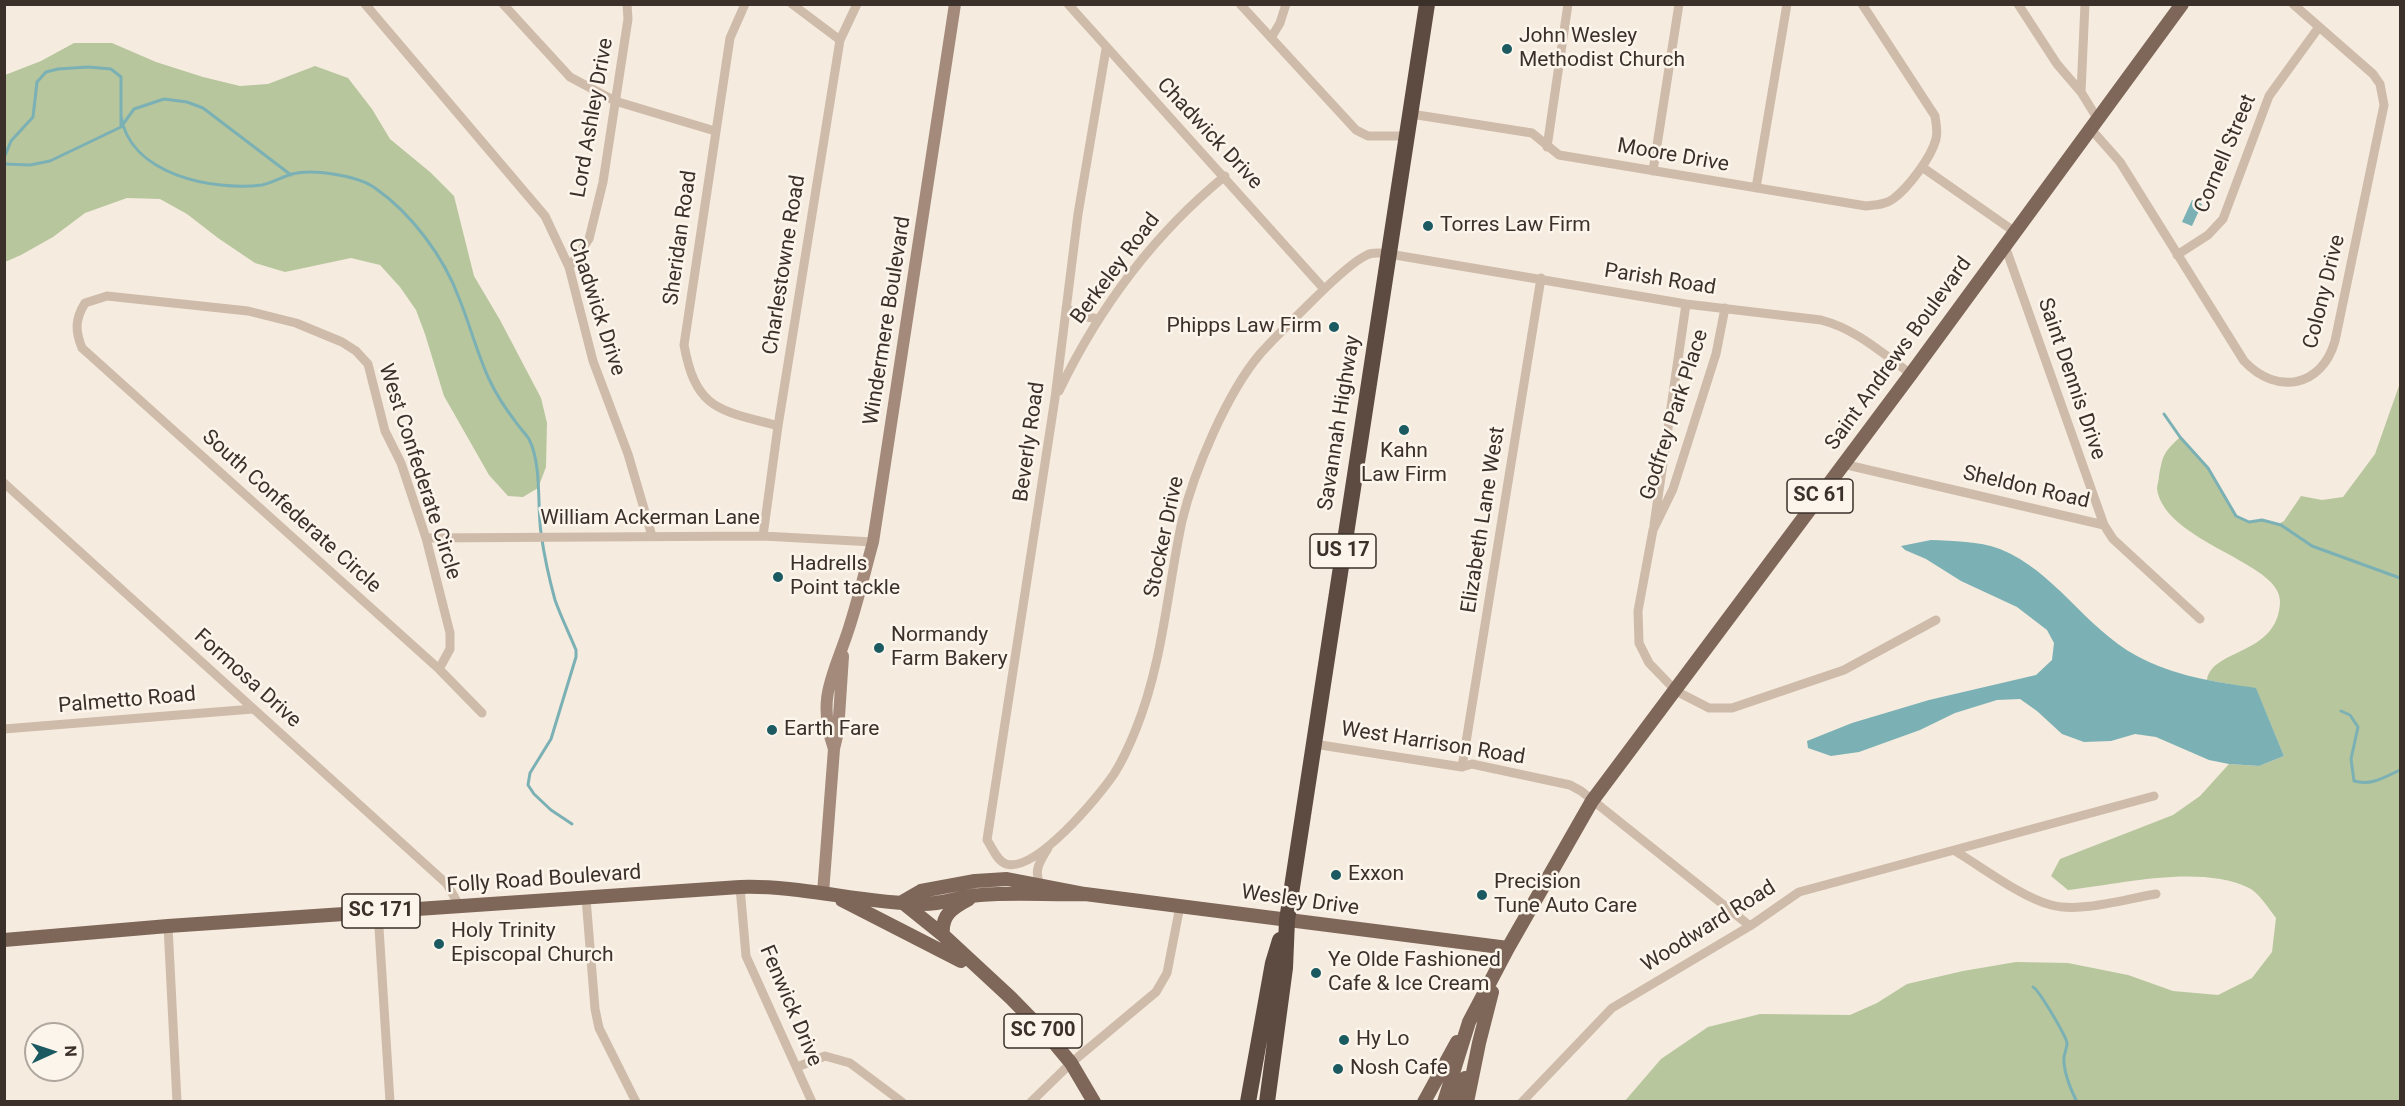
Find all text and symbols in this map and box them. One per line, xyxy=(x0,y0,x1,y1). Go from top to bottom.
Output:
place label: John Wesley Methodist Church xyxy=(1519,24,1685,74)
street label: Lord Ashley Drive xyxy=(567,36,619,200)
marker: John Wesley Methodist Church xyxy=(1500,42,1514,56)
street label: Chadwick Drive xyxy=(1151,73,1267,195)
street label: Cornell Street xyxy=(2190,91,2262,217)
street label: Moore Drive xyxy=(1615,134,1731,178)
street label: Sheridan Road xyxy=(659,169,703,307)
street label: Charlestowne Road xyxy=(758,173,812,357)
street label: Berkeley Road xyxy=(1066,209,1166,329)
place label: Torres Law Firm xyxy=(1440,213,1591,239)
street label: Windermere Boulevard xyxy=(859,215,917,427)
marker: Torres Law Firm xyxy=(1421,219,1435,233)
street label: Colony Drive xyxy=(2299,232,2351,352)
street label: Chadwick Drive xyxy=(562,235,630,379)
street label: Saint Andrews Boulevard xyxy=(1820,252,1978,456)
street label: Parish Road xyxy=(1602,259,1718,301)
street label: Saint Dennis Drive xyxy=(2032,295,2110,463)
place label: Phipps Law Firm xyxy=(1166,314,1322,340)
marker: Phipps Law Firm xyxy=(1327,320,1341,334)
street label: Godfrey Park Place xyxy=(1636,326,1714,504)
street label: Savannah Highway xyxy=(1314,334,1366,512)
street label: West Confederate Circle xyxy=(372,361,466,583)
street label: Beverly Road xyxy=(1009,380,1051,504)
marker: Kahn Law Firm xyxy=(1397,423,1411,437)
street label: South Confederate Circle xyxy=(196,425,386,599)
street label: Elizabeth Lane West xyxy=(1457,425,1511,615)
place label: Kahn Law Firm xyxy=(1361,439,1447,489)
street label: Sheldon Road xyxy=(1960,461,2092,515)
street label: Stocker Drive xyxy=(1140,474,1190,600)
road number: SC 61 xyxy=(1787,479,1853,513)
street label: William Ackerman Lane xyxy=(540,506,760,532)
road number: US 17 xyxy=(1310,534,1376,568)
place label: Hadrells Point tackle xyxy=(790,552,900,602)
marker: Hadrells Point tackle xyxy=(771,570,785,584)
place label: Normandy Farm Bakery xyxy=(891,623,1008,673)
street label: Formosa Drive xyxy=(188,624,306,734)
marker: Normandy Farm Bakery xyxy=(872,641,886,655)
street label: Palmetto Road xyxy=(57,682,197,720)
place label: Earth Fare xyxy=(784,717,879,743)
street label: West Harrison Road xyxy=(1339,717,1527,771)
marker: Earth Fare xyxy=(765,723,779,737)
street label: Folly Road Boulevard xyxy=(446,861,642,899)
place label: Exxon xyxy=(1348,862,1404,888)
marker: Exxon xyxy=(1329,868,1343,882)
place label: Precision Tune Auto Care xyxy=(1494,870,1637,920)
street label: Woodward Road xyxy=(1637,876,1781,978)
street label: Wesley Drive xyxy=(1239,880,1361,922)
marker: Precision Tune Auto Care xyxy=(1475,888,1489,902)
road number: SC 171 xyxy=(342,894,420,928)
place label: Holy Trinity Episcopal Church xyxy=(451,919,613,969)
marker: Holy Trinity Episcopal Church xyxy=(432,937,446,951)
street label: Fenwick Drive xyxy=(753,942,827,1070)
place label: Ye Olde Fashioned Cafe & Ice Cream xyxy=(1328,948,1501,998)
marker: Ye Olde Fashioned Cafe & Ice Cream xyxy=(1309,966,1323,980)
road number: SC 700 xyxy=(1004,1014,1082,1048)
north arrow xyxy=(24,1022,84,1082)
place label: Hy Lo xyxy=(1356,1027,1409,1053)
marker: Hy Lo xyxy=(1337,1033,1351,1047)
text: N xyxy=(61,1045,80,1057)
place label: Nosh Cafe xyxy=(1350,1056,1448,1082)
marker: Nosh Cafe xyxy=(1331,1062,1345,1076)

